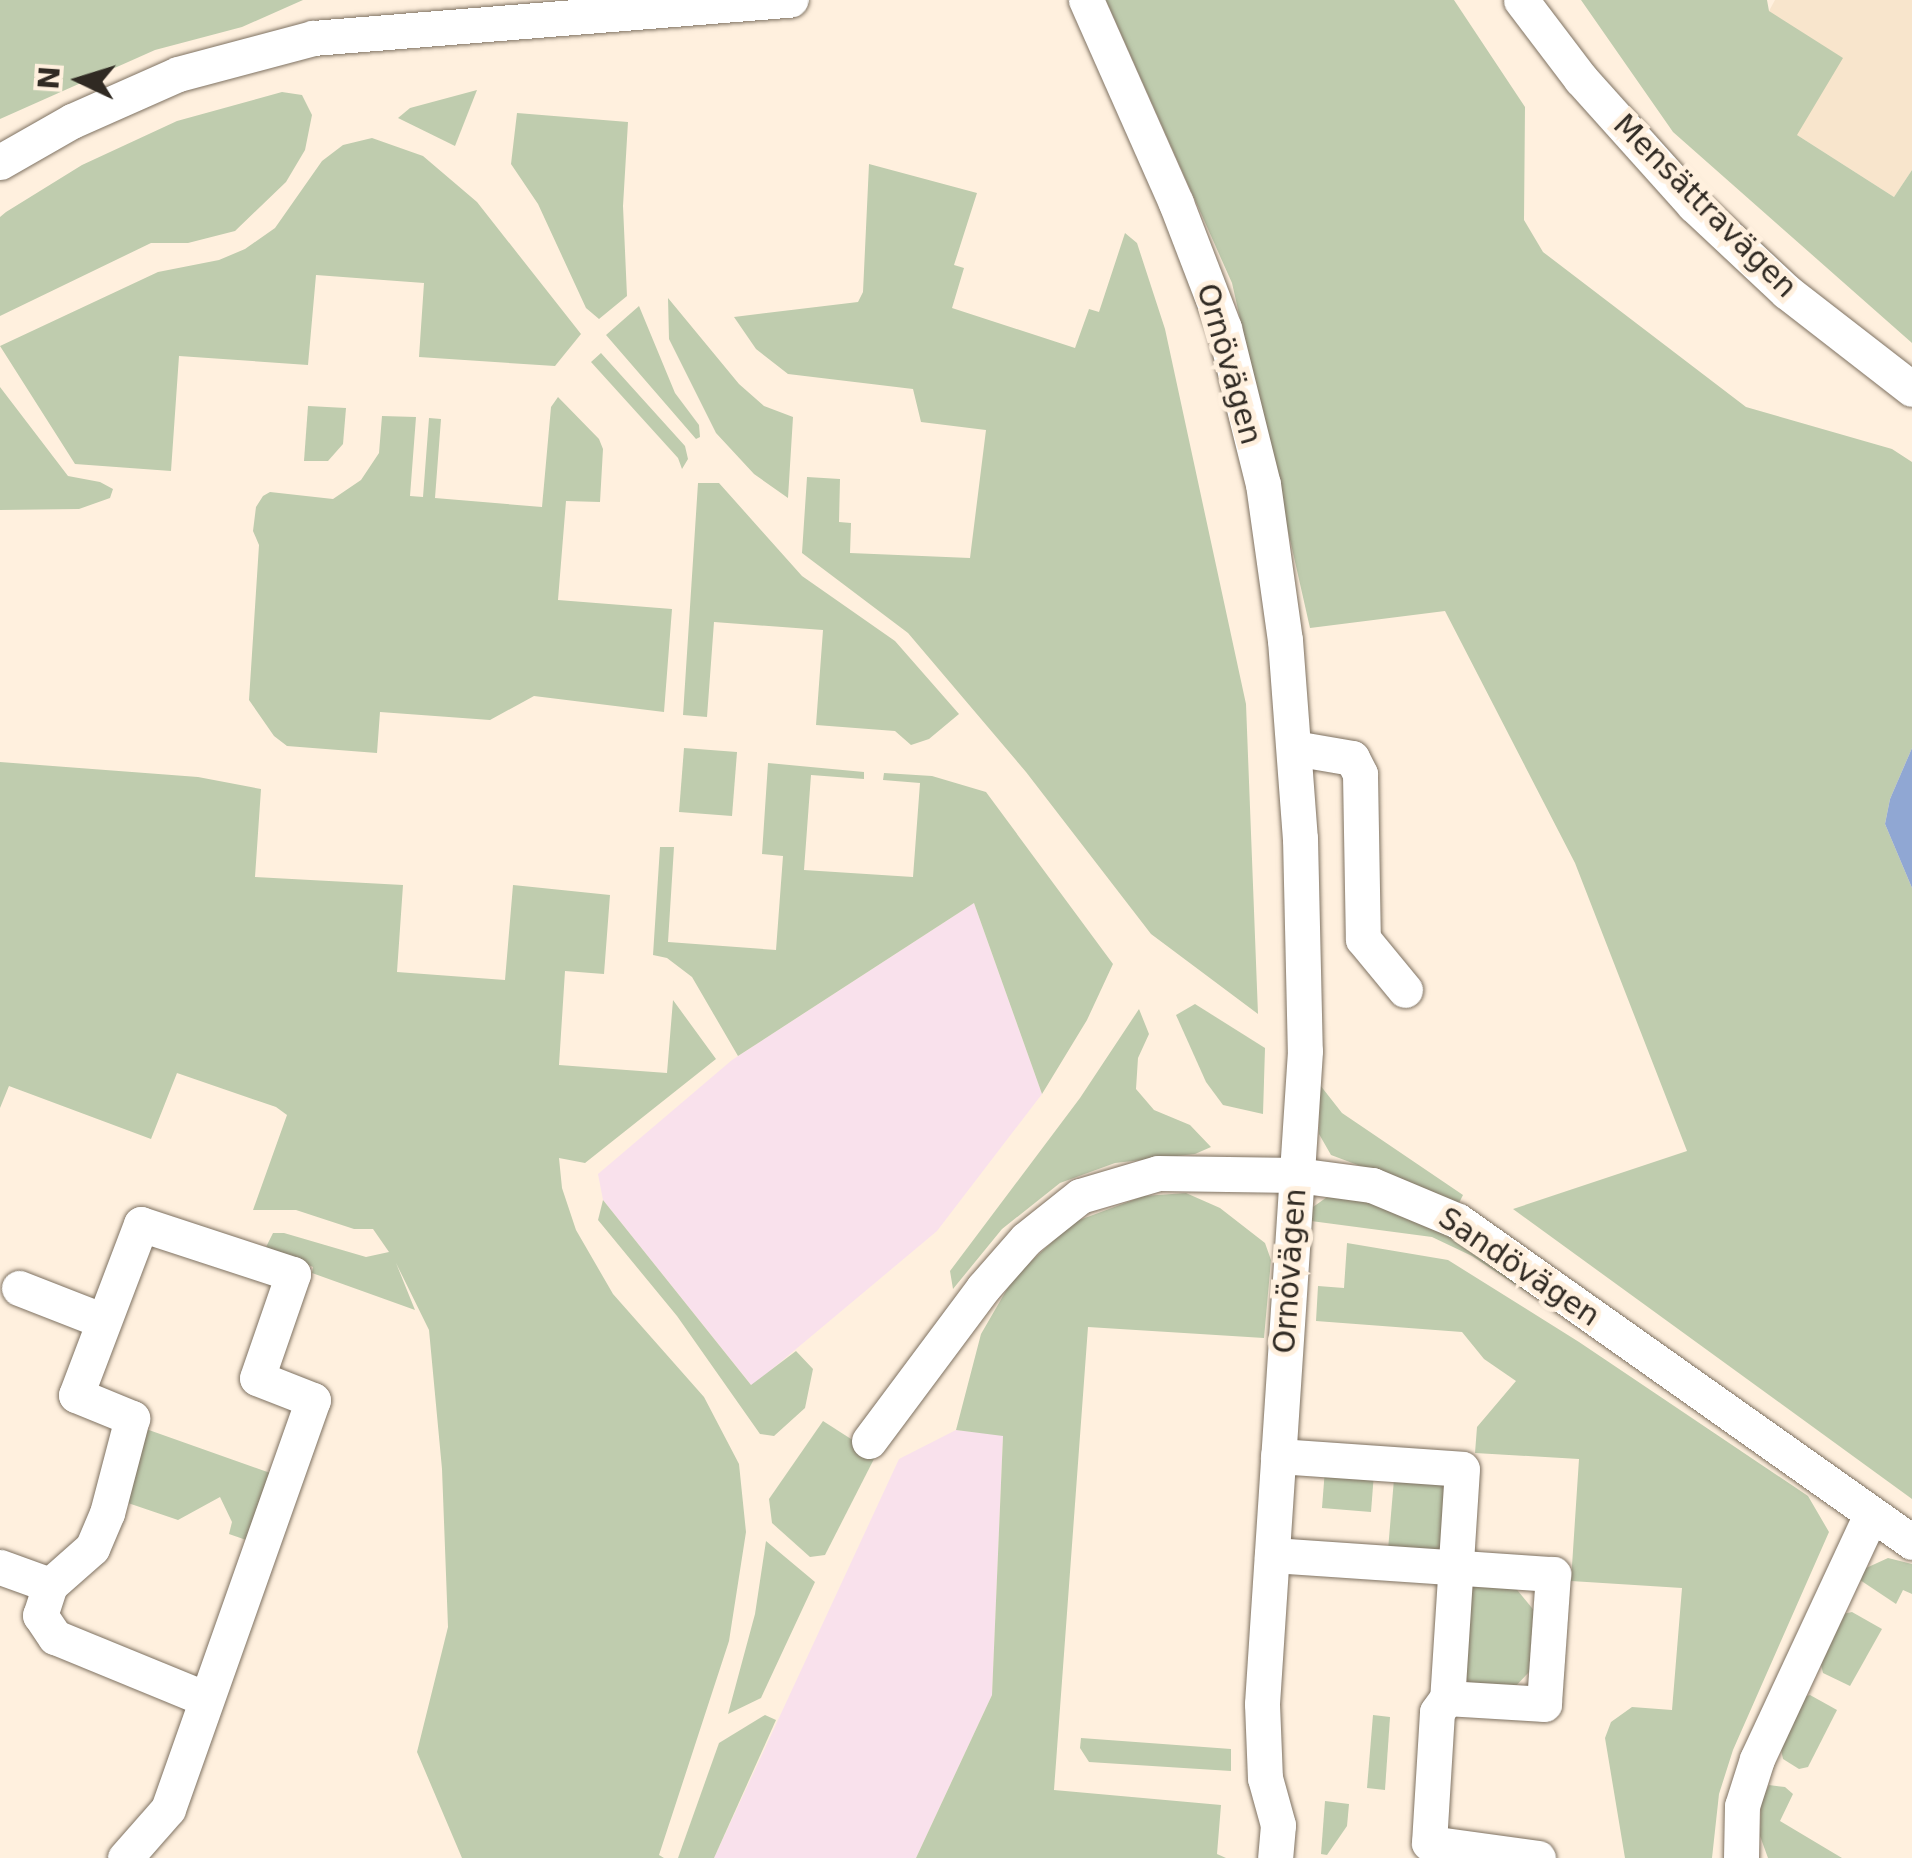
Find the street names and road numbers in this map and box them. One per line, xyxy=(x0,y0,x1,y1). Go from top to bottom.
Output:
street label: Mensättravägen xyxy=(1606,107,1804,305)
street label: Ornövägen xyxy=(1189,280,1269,448)
street label: Ornövägen xyxy=(1266,1187,1314,1355)
street label: Sandövägen xyxy=(1432,1200,1606,1334)

